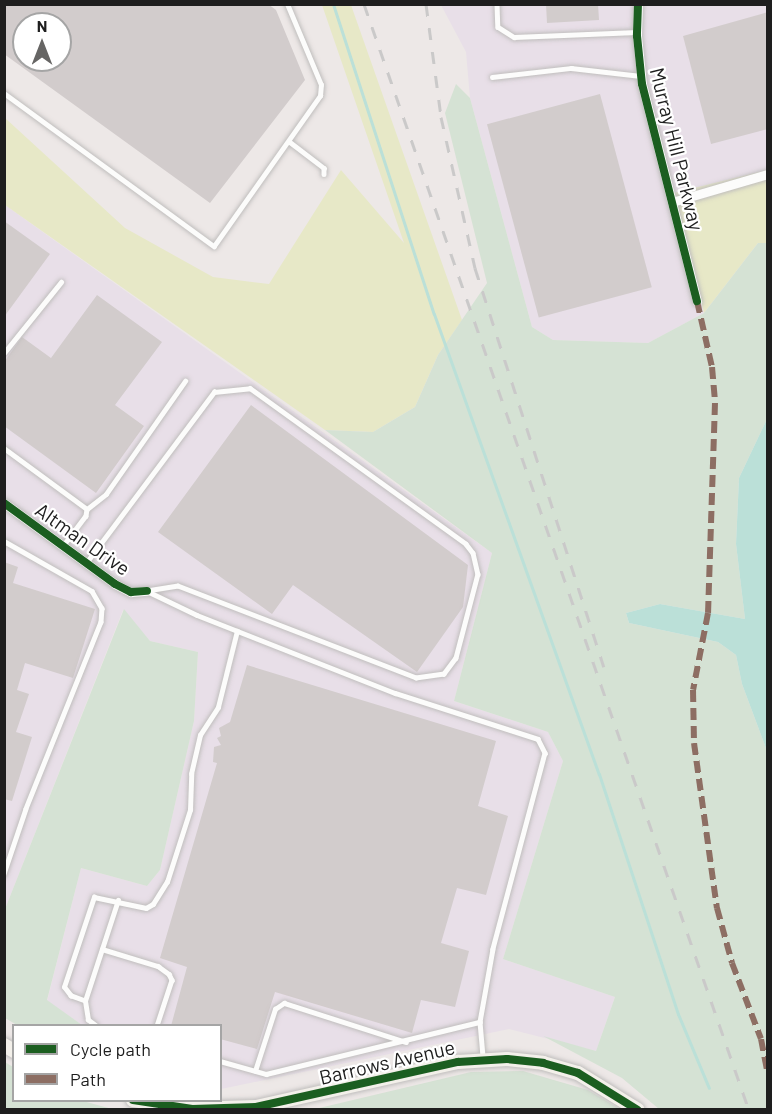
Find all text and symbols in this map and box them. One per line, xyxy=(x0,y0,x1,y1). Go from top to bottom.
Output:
north arrow xyxy=(12,12,72,72)
text: N xyxy=(37,16,47,35)
street label: Murray Hill Parkway xyxy=(645,65,709,233)
street label: Altman Drive xyxy=(31,498,135,580)
legend xyxy=(12,1024,222,1102)
street label: Barrows Avenue xyxy=(317,1035,457,1089)
text: Cycle path xyxy=(70,1038,151,1060)
text: Path xyxy=(70,1068,106,1090)

